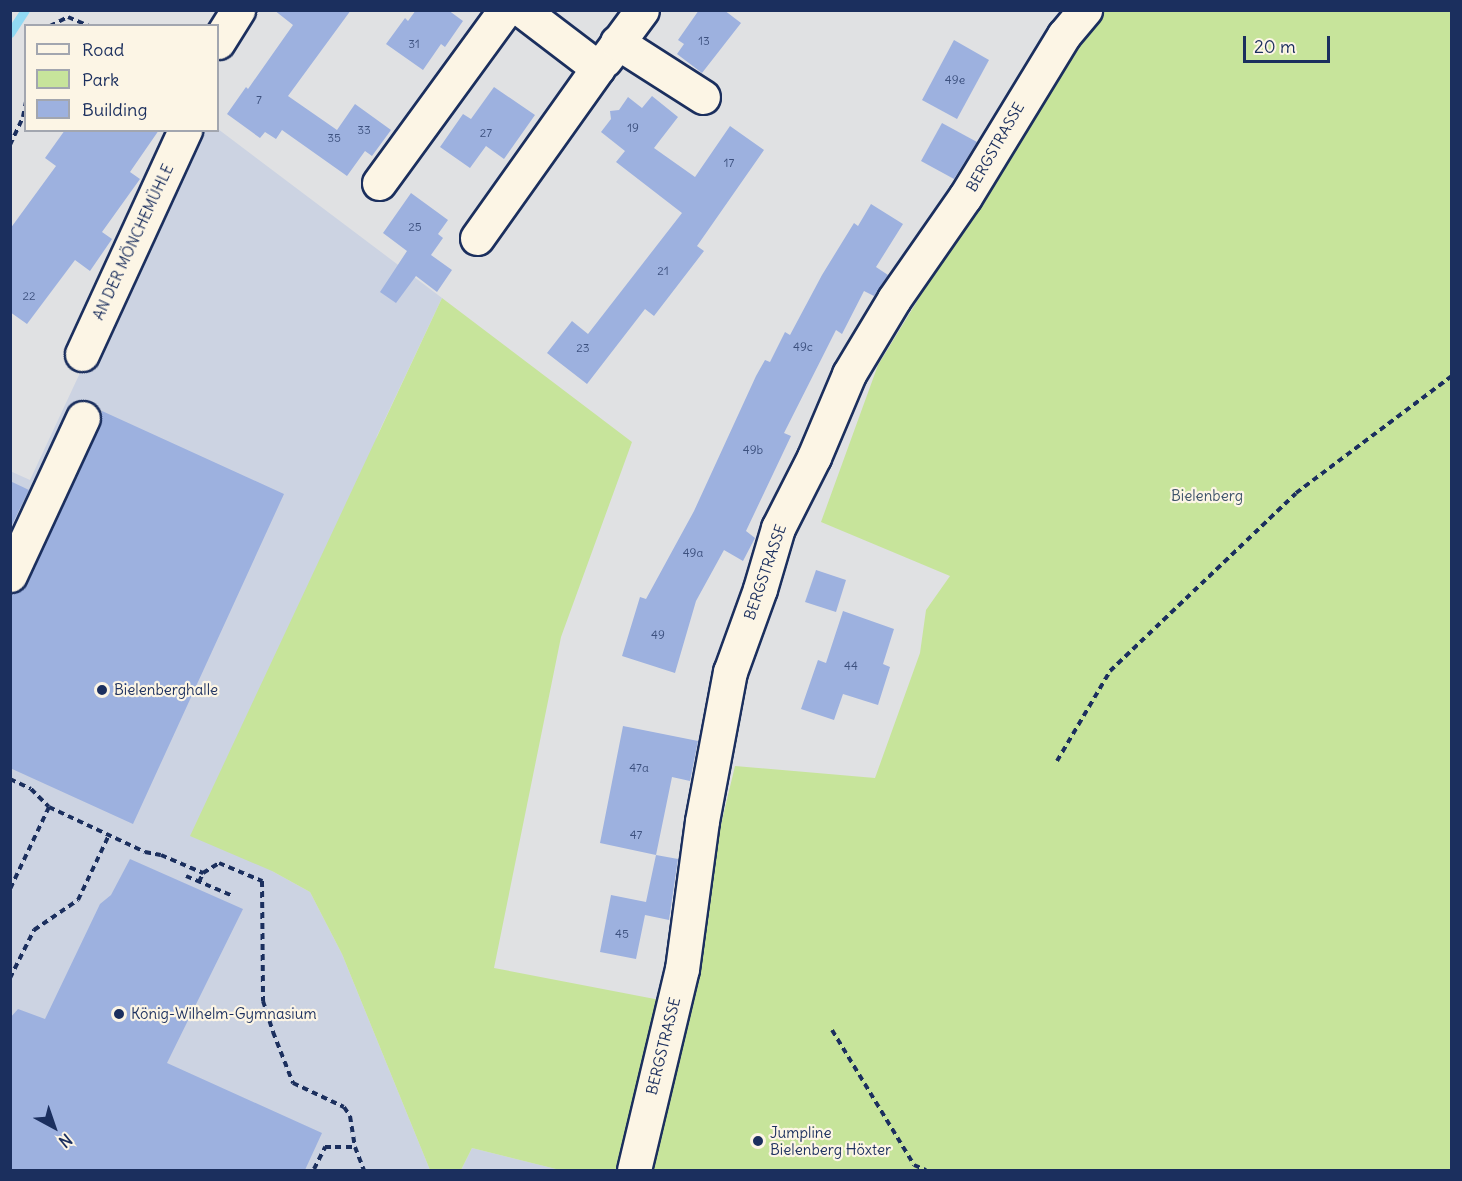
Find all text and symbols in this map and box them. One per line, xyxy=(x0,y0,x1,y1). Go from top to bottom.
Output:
legend xyxy=(24,24,219,132)
scale bar xyxy=(1246,24,1333,62)
house number: 13 xyxy=(698,34,710,48)
text: 20 m xyxy=(1254,35,1296,58)
house number: 31 xyxy=(408,37,420,51)
text: Road xyxy=(82,38,124,61)
text: Park xyxy=(82,68,119,91)
house number: 49e xyxy=(945,73,965,87)
house number: 7 xyxy=(256,93,262,107)
text: Building xyxy=(82,98,147,121)
street label: BERGSTRASSE xyxy=(962,99,1028,195)
house number: 19 xyxy=(627,121,639,135)
house number: 33 xyxy=(357,123,371,137)
house number: 27 xyxy=(480,126,492,140)
house number: 35 xyxy=(327,131,341,145)
house number: 17 xyxy=(724,156,734,170)
street label: AN DER MÖNCHEMÜHLE xyxy=(89,161,177,323)
house number: 25 xyxy=(408,220,422,234)
house number: 21 xyxy=(657,264,669,278)
house number: 22 xyxy=(22,289,36,303)
house number: 49c xyxy=(793,340,813,354)
house number: 23 xyxy=(576,341,590,355)
house number: 49b xyxy=(743,443,763,457)
park label: Bielenberg xyxy=(1171,487,1243,505)
street label: BERGSTRASSE xyxy=(740,522,790,622)
house number: 49a xyxy=(683,546,703,560)
house number: 49 xyxy=(651,628,665,642)
house number: 44 xyxy=(844,659,858,673)
place label: Bielenberghalle xyxy=(114,681,218,699)
marker: Bielenberghalle xyxy=(95,683,109,697)
house number: 47a xyxy=(629,761,649,775)
house number: 47 xyxy=(630,828,642,842)
house number: 45 xyxy=(615,927,629,941)
street label: BERGSTRASSE xyxy=(642,995,684,1097)
place label: König-Wilhelm-Gymnasium xyxy=(131,1005,317,1023)
marker: König-Wilhelm-Gymnasium xyxy=(112,1007,126,1021)
north arrow xyxy=(24,1097,84,1157)
place label: Jumpline Bielenberg Höxter xyxy=(770,1123,891,1158)
text: N xyxy=(55,1130,76,1152)
marker: Jumpline Bielenberg Höxter xyxy=(751,1134,765,1148)

